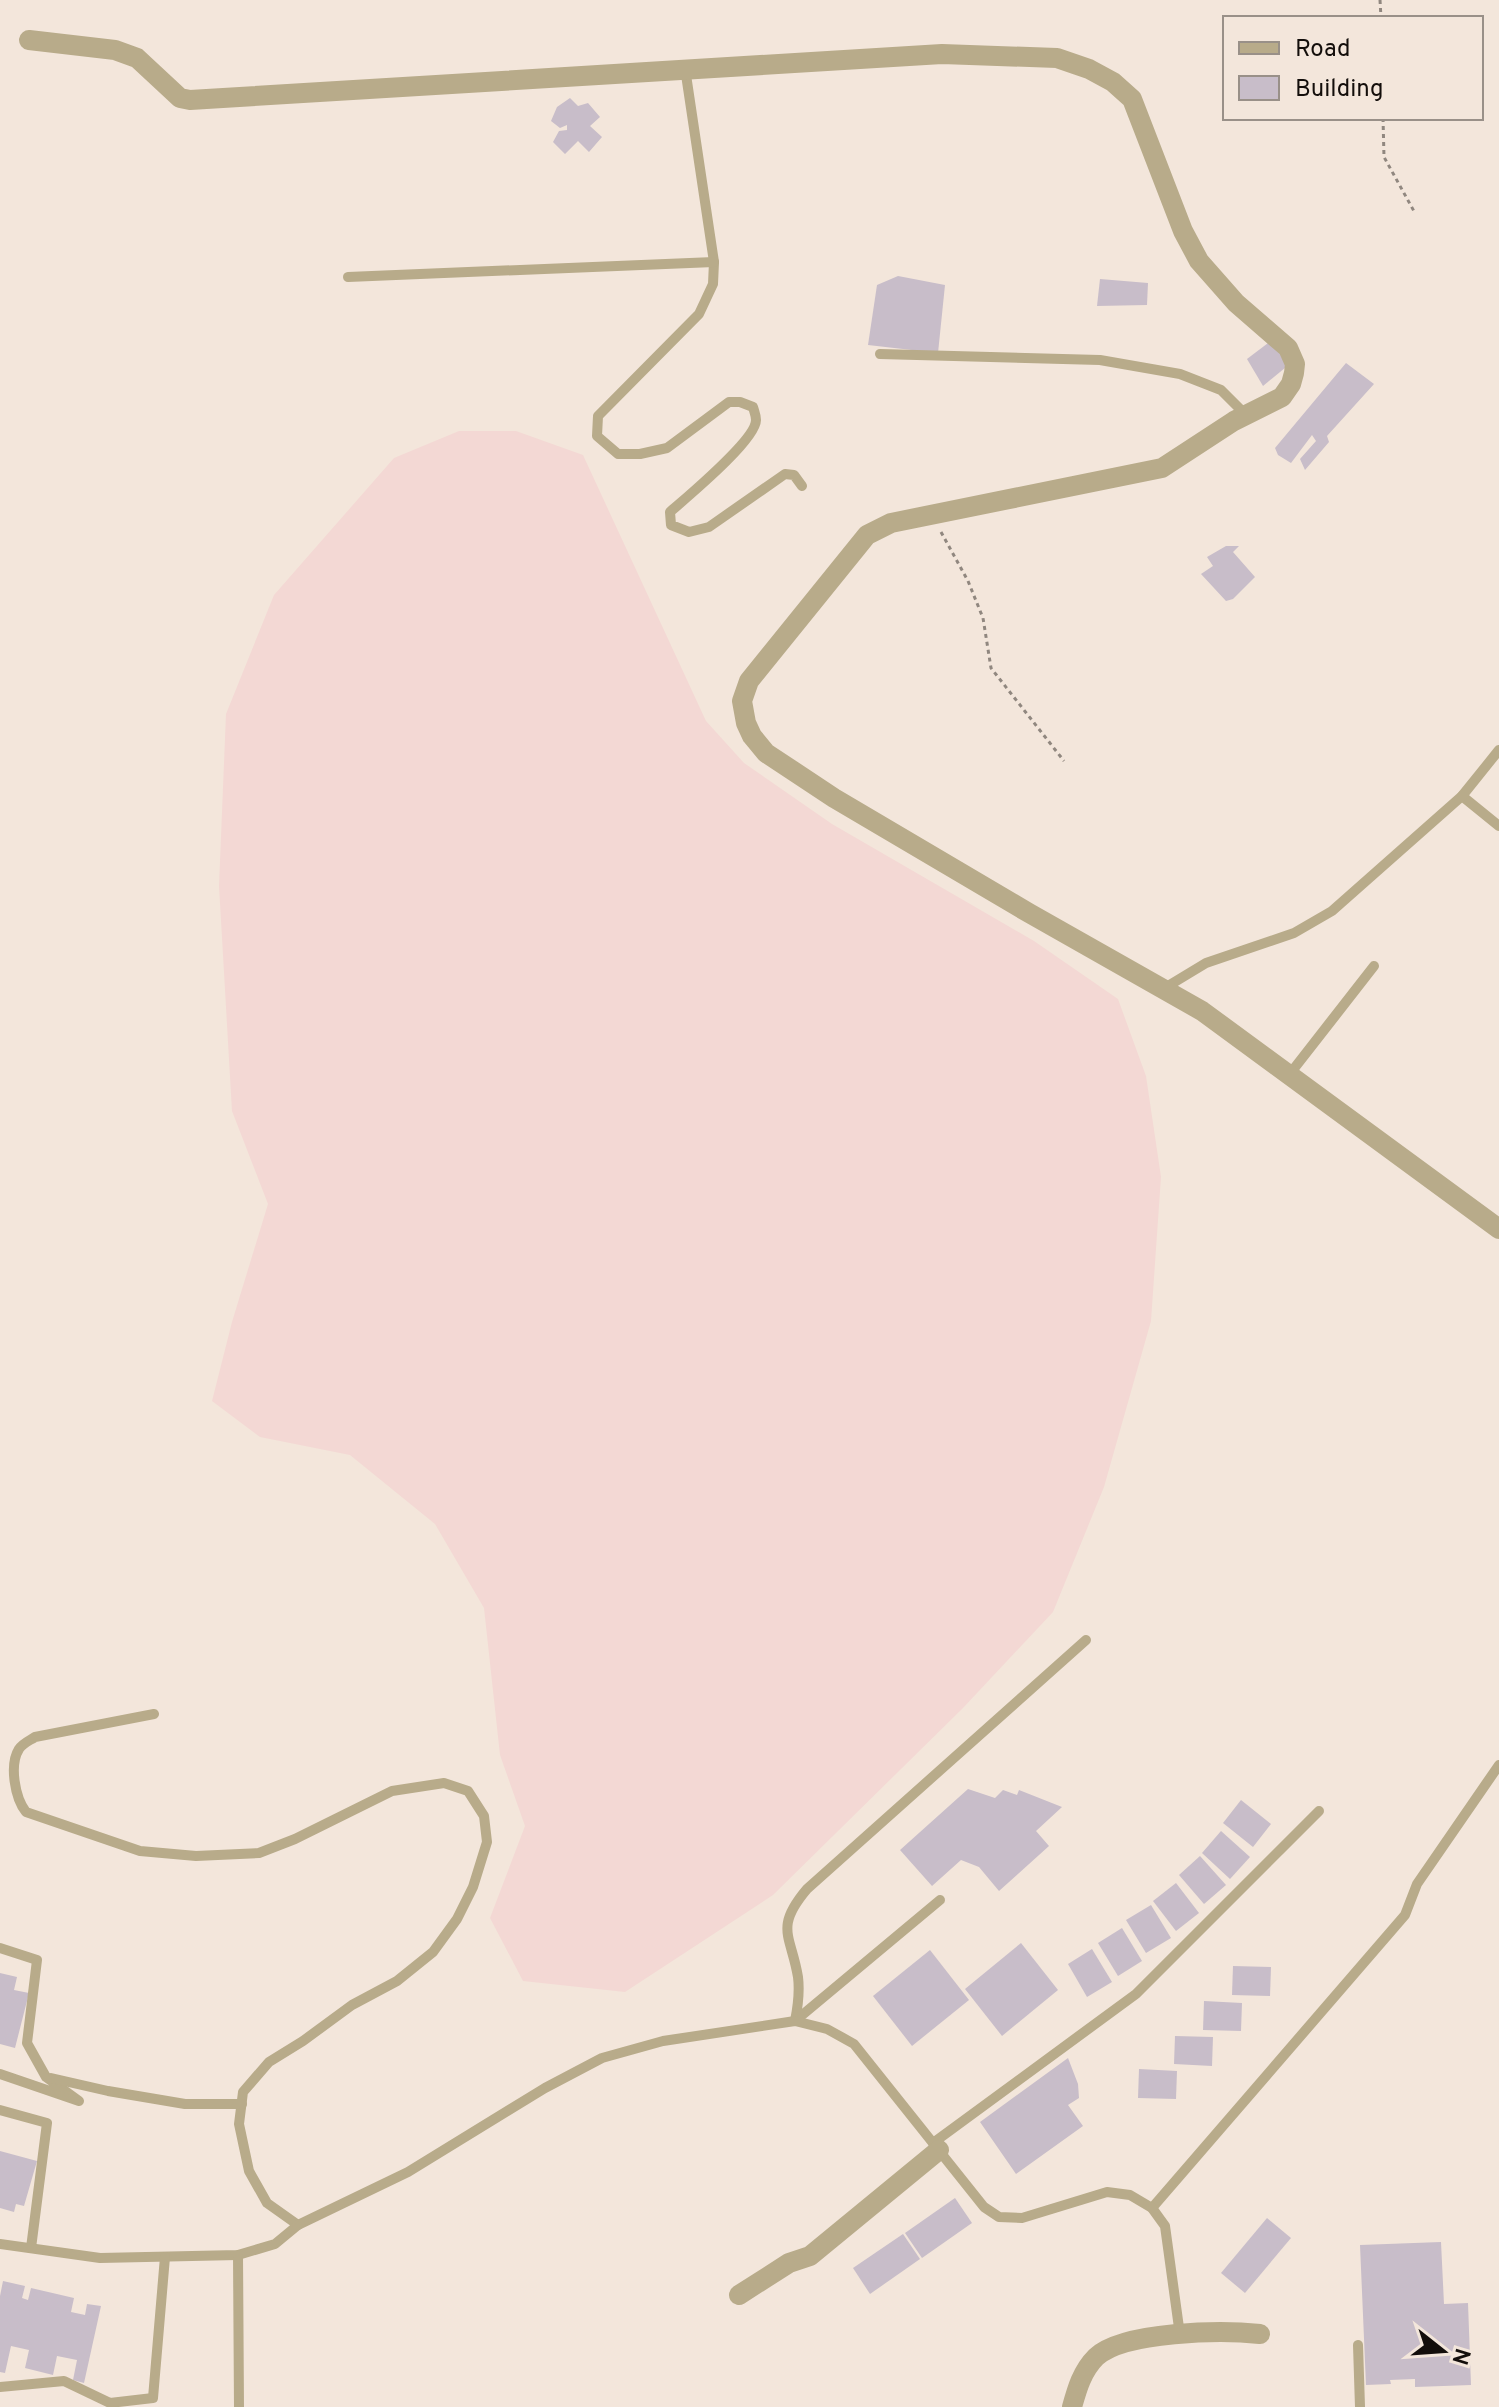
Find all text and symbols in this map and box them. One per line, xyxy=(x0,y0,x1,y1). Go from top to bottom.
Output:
legend xyxy=(1223,16,1483,120)
text: Road xyxy=(1295,35,1351,65)
text: Building xyxy=(1295,75,1384,105)
north arrow xyxy=(1403,2311,1483,2391)
text: N xyxy=(1445,2345,1475,2368)

